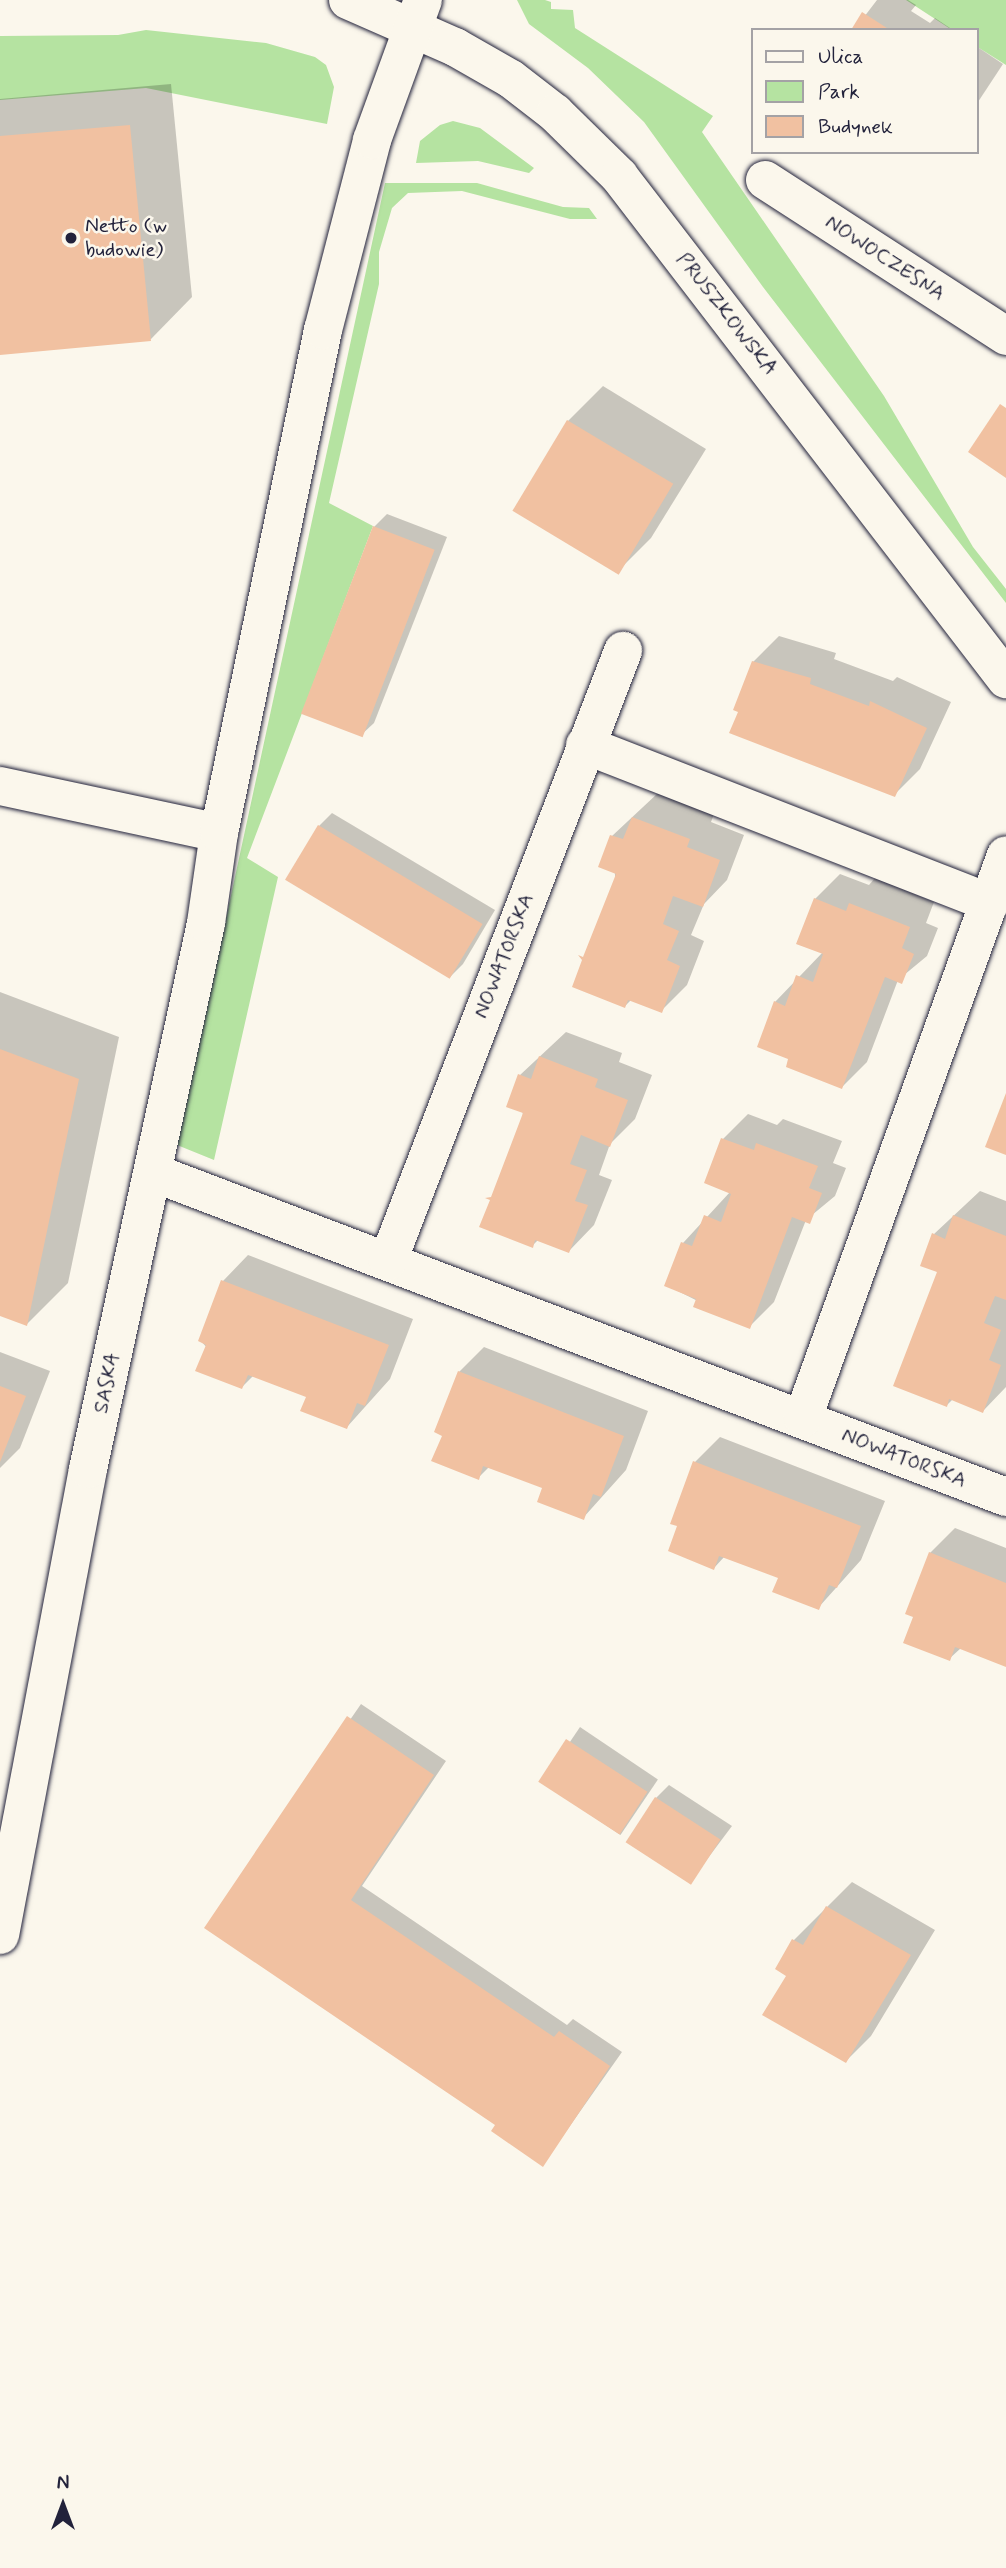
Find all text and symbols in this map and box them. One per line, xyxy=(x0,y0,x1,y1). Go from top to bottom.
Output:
legend xyxy=(750,28,978,154)
text: Ulica xyxy=(818,43,863,71)
text: Park xyxy=(818,78,860,106)
text: Budynek xyxy=(818,113,893,141)
street label: NOWOCZESNA xyxy=(820,210,950,306)
place label: Netto (w budowie) xyxy=(85,213,167,263)
marker: Netto (w budowie) xyxy=(63,230,79,246)
street label: PRUSZKOWSKA xyxy=(671,247,783,381)
street label: NOWATORSKA xyxy=(469,890,539,1022)
street label: SASKA xyxy=(88,1350,126,1416)
street label: NOWATORSKA xyxy=(838,1423,970,1493)
north arrow xyxy=(28,2470,98,2540)
text: N xyxy=(57,2471,69,2496)

